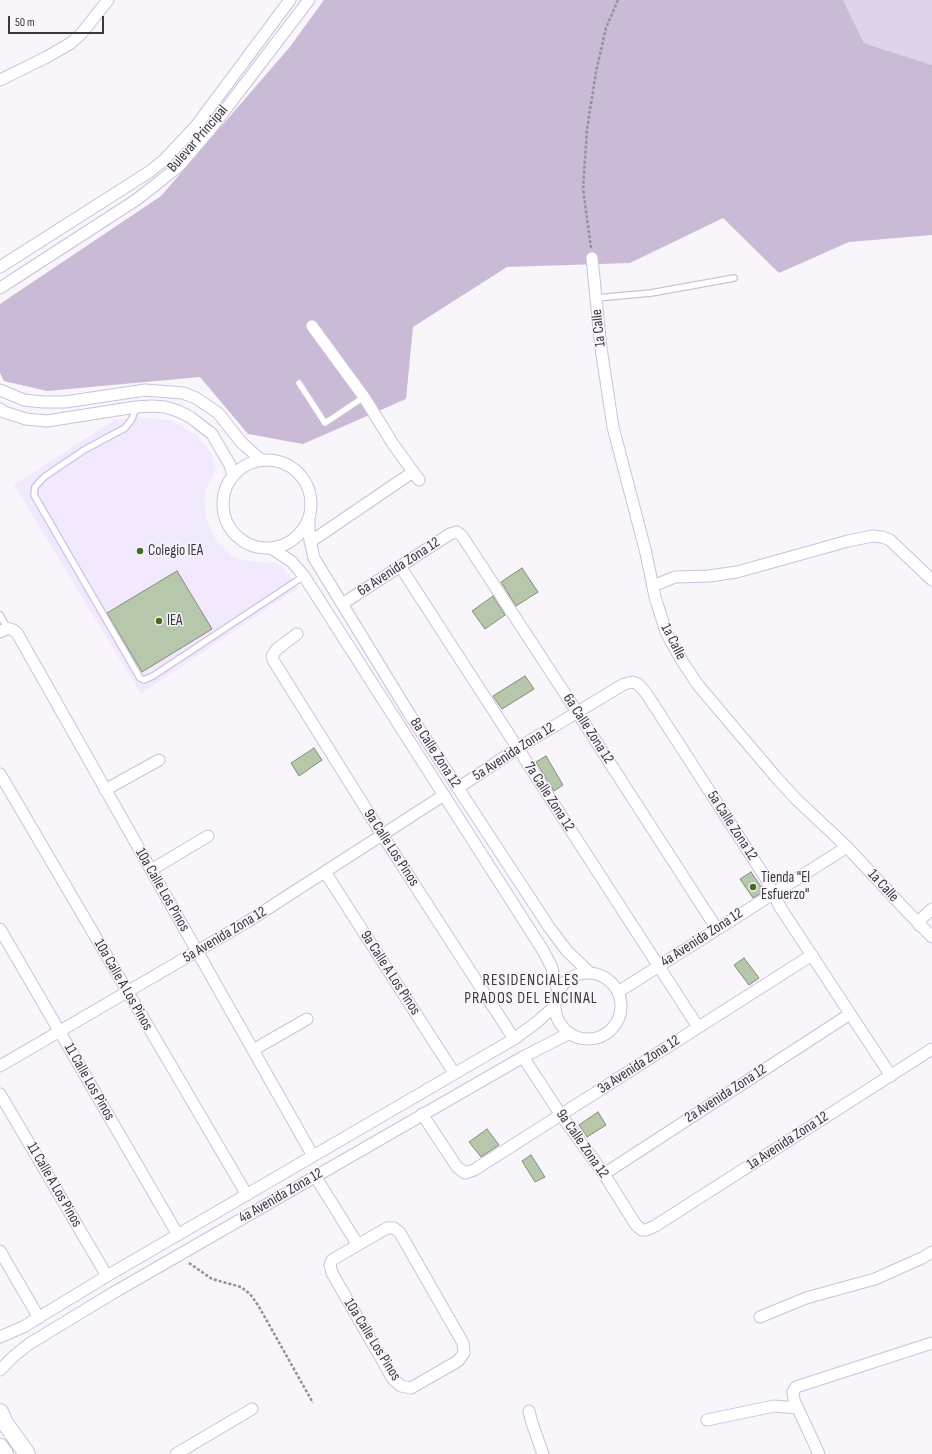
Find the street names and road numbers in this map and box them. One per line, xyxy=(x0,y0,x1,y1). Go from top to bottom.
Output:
street label: Bulevar Principal xyxy=(164,102,232,176)
street label: 1a Calle xyxy=(588,308,610,348)
street label: 6a Avenida Zona 12 xyxy=(354,534,444,600)
street label: 1a Calle xyxy=(656,621,690,663)
street label: 6a Calle Zona 12 xyxy=(559,691,617,767)
street label: 8a Calle Zona 12 xyxy=(406,715,464,791)
street label: 5a Avenida Zona 12 xyxy=(470,719,558,785)
street label: 7a Calle Zona 12 xyxy=(520,759,578,835)
street label: 5a Calle Zona 12 xyxy=(703,788,761,864)
street label: 9a Calle Los Pinos xyxy=(359,806,423,890)
street label: 10a Calle Los Pinos xyxy=(131,845,193,935)
street label: 1a Calle xyxy=(864,866,902,906)
street label: 5a Avenida Zona 12 xyxy=(180,903,270,967)
street label: 4a Avenida Zona 12 xyxy=(658,905,746,971)
street label: 9a Calle A Los Pinos xyxy=(356,927,424,1019)
street label: 10a Calle A Los Pinos xyxy=(90,936,156,1034)
street label: 3a Avenida Zona 12 xyxy=(595,1032,683,1098)
street label: 11 Calle Los Pinos xyxy=(60,1040,118,1124)
street label: 2a Avenida Zona 12 xyxy=(682,1061,770,1127)
street label: 9a Calle Zona 12 xyxy=(552,1106,612,1182)
street label: 1a Avenida Zona 12 xyxy=(744,1108,832,1174)
street label: 11 Calle A Los Pinos xyxy=(22,1139,86,1231)
street label: 4a Avenida Zona 12 xyxy=(236,1165,326,1227)
street label: 10a Calle Los Pinos xyxy=(340,1296,404,1384)

